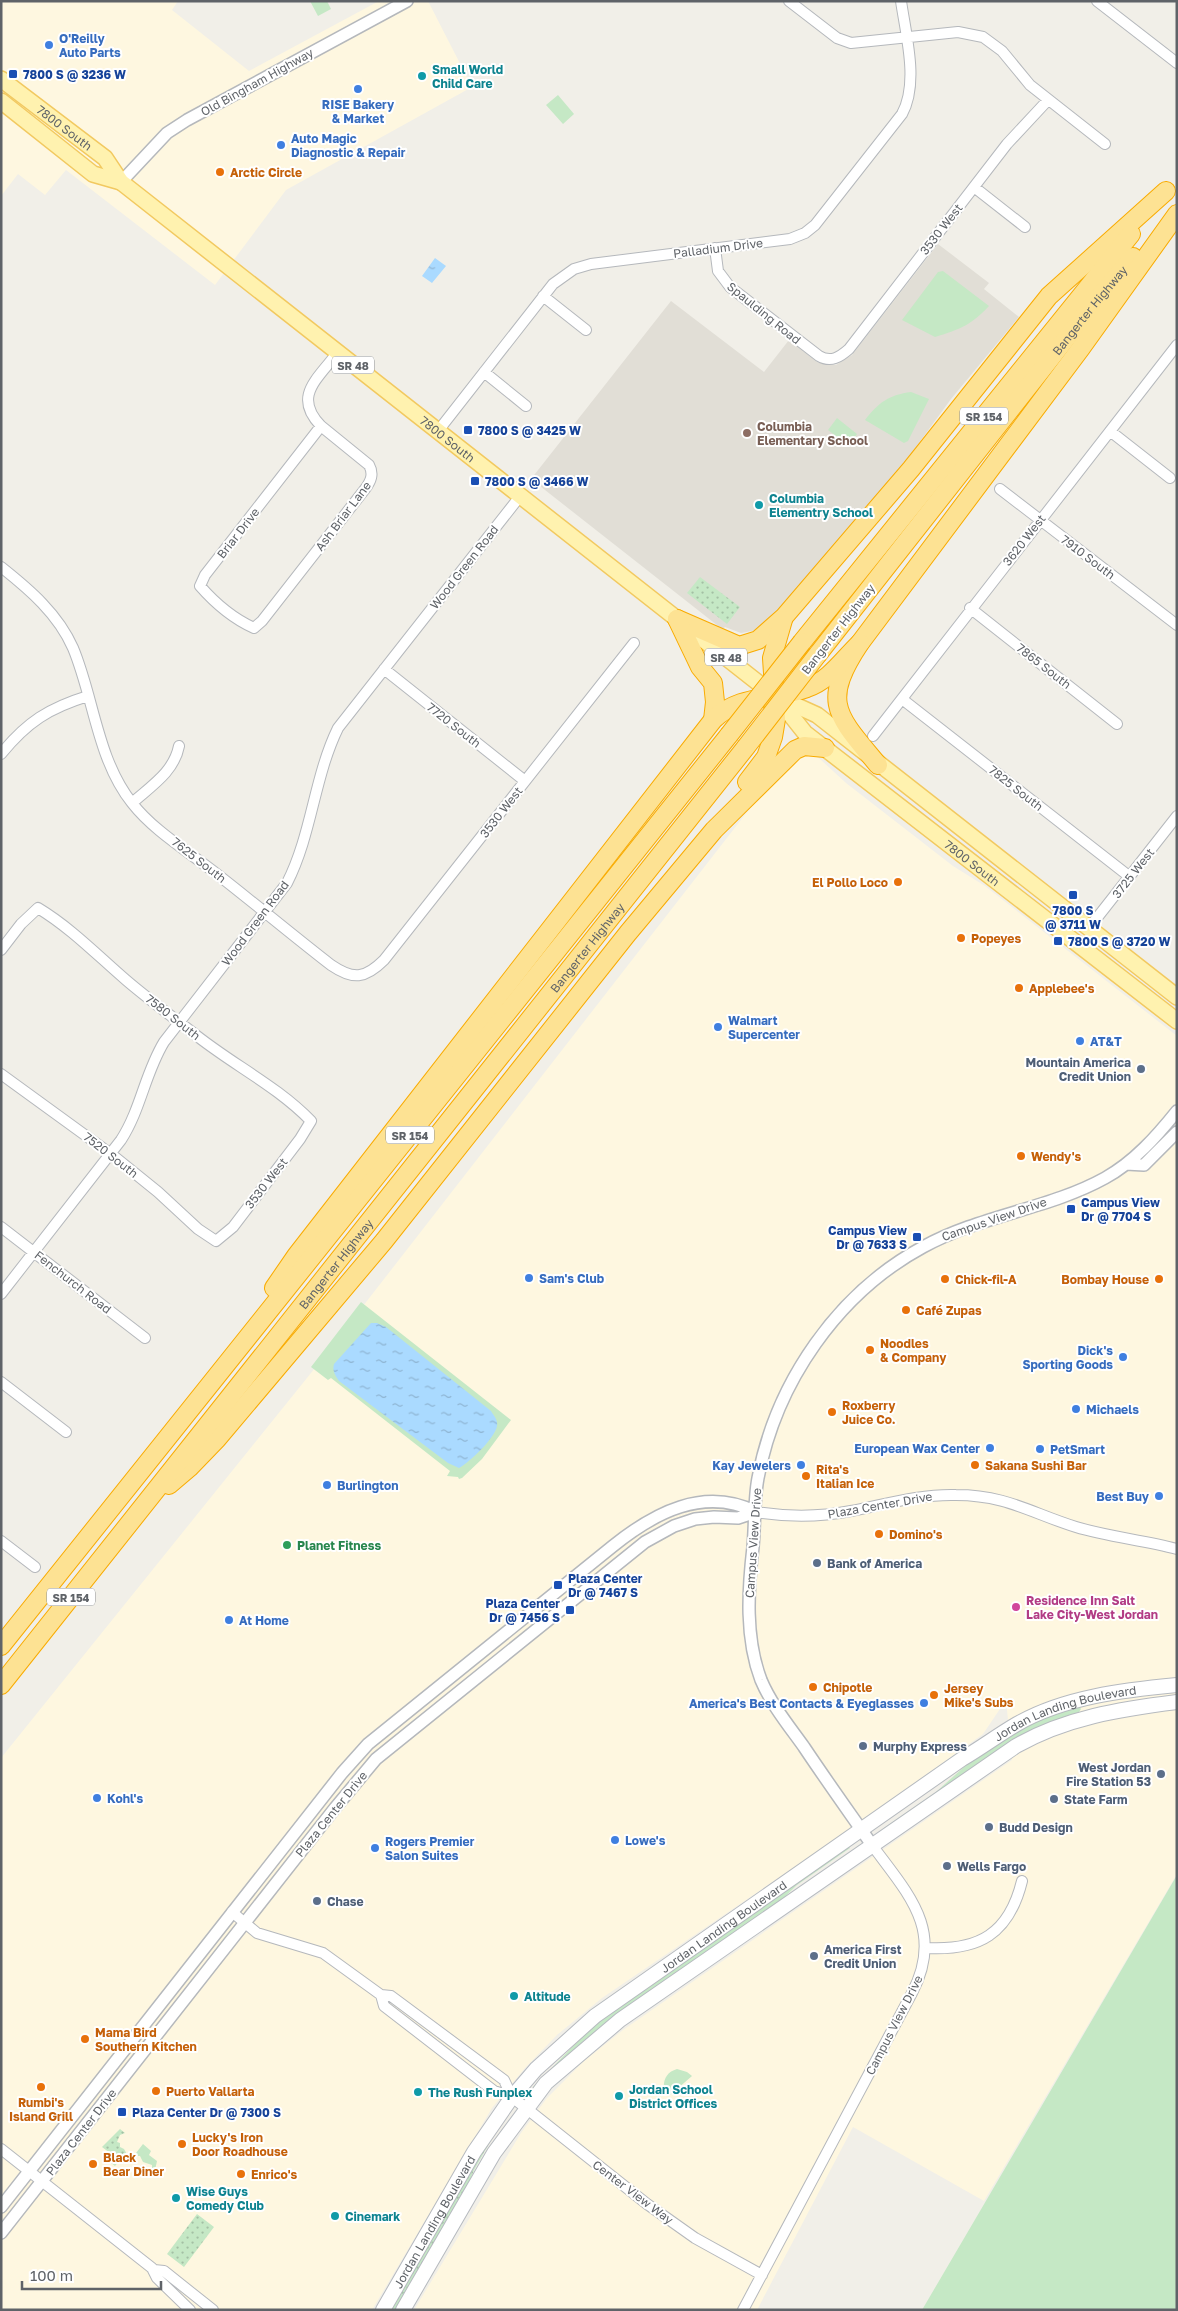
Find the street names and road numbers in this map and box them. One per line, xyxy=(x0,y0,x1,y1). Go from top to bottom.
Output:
street label: Old Bingham Highway xyxy=(198,45,316,119)
street label: 7800 South xyxy=(34,101,96,153)
street label: 3530 West xyxy=(916,200,966,257)
street label: Palladium Drive xyxy=(672,235,764,261)
street label: Bangerter Highway xyxy=(1049,262,1130,358)
street label: Spaulding Road xyxy=(724,279,804,347)
road number: SR 48 xyxy=(332,356,374,374)
road number: SR 154 xyxy=(960,408,1008,424)
street label: 7800 South xyxy=(417,412,478,465)
street label: Ash Briar Lane xyxy=(312,478,374,554)
street label: Briar Drive xyxy=(214,505,262,561)
street label: 3620 West xyxy=(999,511,1049,569)
street label: Wood Green Road xyxy=(427,522,501,612)
street label: 7910 South xyxy=(1058,532,1118,582)
street label: Bangerter Highway xyxy=(798,581,878,677)
street label: 7865 South xyxy=(1014,640,1074,692)
road number: SR 48 xyxy=(705,649,747,666)
street label: 7720 South xyxy=(424,699,484,751)
street label: 7825 South xyxy=(986,762,1046,814)
street label: 3530 West xyxy=(476,783,526,840)
street label: 7625 South xyxy=(169,834,229,886)
street label: 7800 South xyxy=(942,836,1003,889)
street label: 3725 West xyxy=(1109,845,1157,901)
street label: Wood Green Road xyxy=(218,878,292,968)
street label: Bangerter Highway xyxy=(547,899,627,995)
street label: 7580 South xyxy=(143,991,203,1043)
road number: SR 154 xyxy=(386,1126,434,1144)
street label: 7520 South xyxy=(81,1129,141,1181)
street label: 3530 West xyxy=(241,1154,291,1211)
street label: Campus View Drive xyxy=(939,1194,1049,1244)
street label: Bangerter Highway xyxy=(295,1215,376,1312)
street label: Fenchurch Road xyxy=(32,1247,114,1317)
street label: Campus View Drive xyxy=(742,1488,764,1598)
street label: Plaza Center Drive xyxy=(827,1488,934,1522)
road number: SR 154 xyxy=(47,1588,95,1605)
street label: Jordan Landing Boulevard xyxy=(991,1682,1137,1744)
street label: Plaza Center Drive xyxy=(292,1768,370,1860)
street label: Jordan Landing Boulevard xyxy=(657,1877,789,1976)
street label: Campus View Drive xyxy=(862,1973,926,2077)
street label: Plaza Center Drive xyxy=(42,2086,120,2178)
street label: Jordan Landing Boulevard xyxy=(390,2153,478,2291)
street label: Center View Way xyxy=(590,2157,676,2227)

